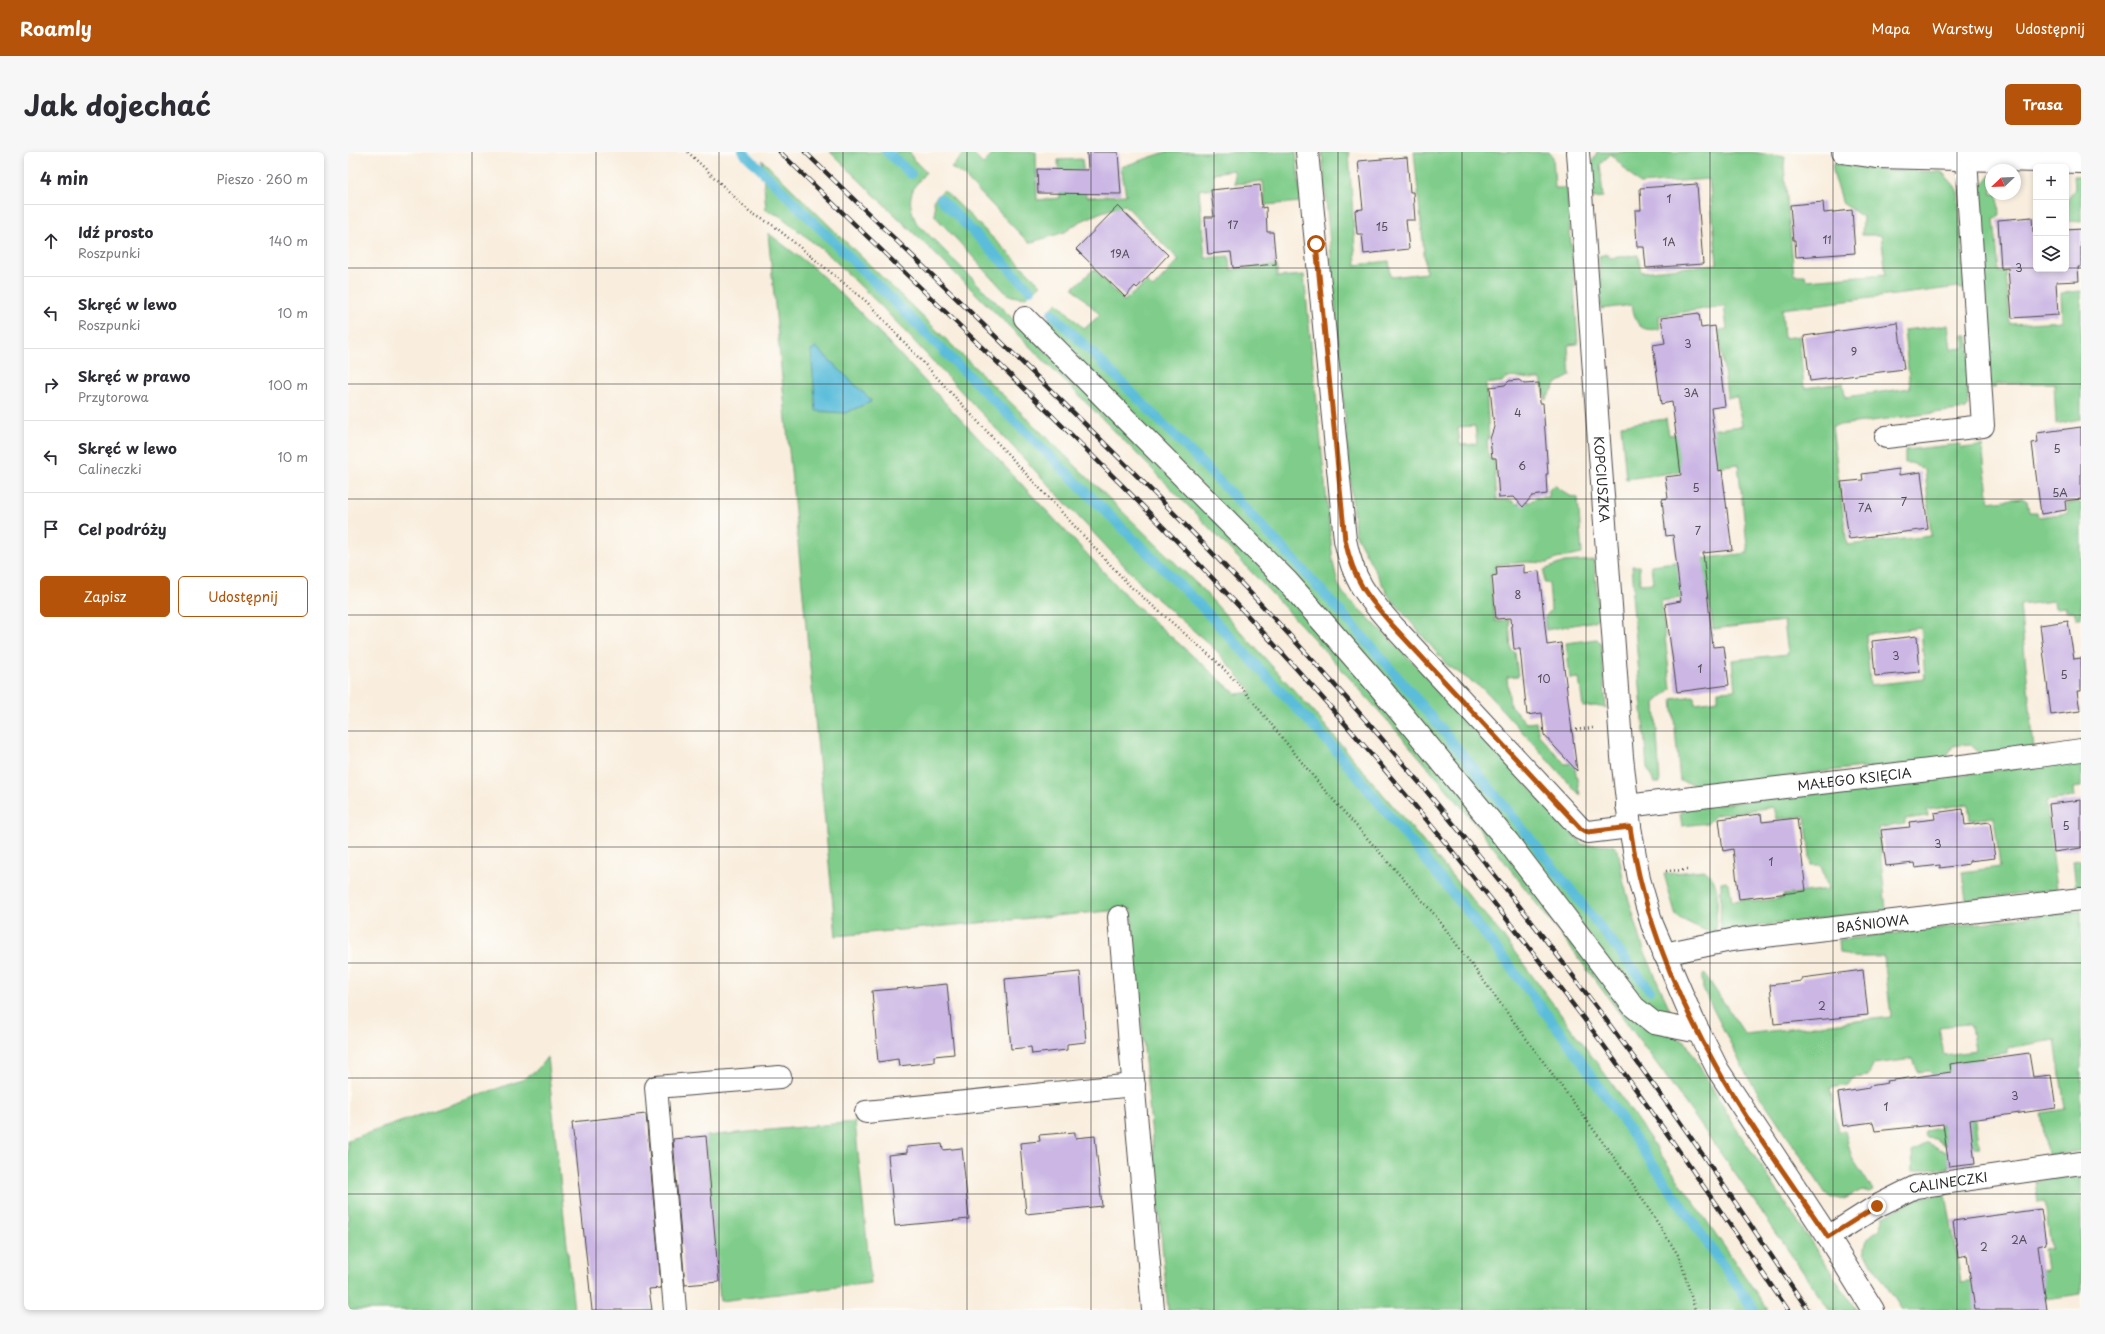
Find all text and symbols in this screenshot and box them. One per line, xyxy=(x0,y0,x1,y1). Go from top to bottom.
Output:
text: Roamly xyxy=(20,14,92,42)
text: Mapa xyxy=(1872,18,1910,39)
text: Warstwy xyxy=(1932,18,1993,39)
text: Udostępnij xyxy=(2015,18,2085,39)
text: Jak dojechać xyxy=(24,83,211,126)
button: Trasa xyxy=(2005,84,2081,125)
north arrow xyxy=(1985,164,2021,200)
map controls xyxy=(2033,164,2069,272)
button: + xyxy=(2033,164,2069,200)
text: 4 min xyxy=(40,165,88,191)
text: Pieszo · 260 m xyxy=(216,169,308,188)
house number: 1 xyxy=(1667,190,1672,207)
button: − xyxy=(2033,200,2069,236)
house number: 17 xyxy=(1228,216,1239,233)
house number: 15 xyxy=(1376,218,1388,235)
text: Idź prosto xyxy=(78,220,153,243)
icon: ahead xyxy=(40,230,62,252)
text: 140 m xyxy=(269,231,308,250)
house number: 11 xyxy=(1822,231,1832,248)
house number: 1A xyxy=(1663,233,1675,250)
route start xyxy=(1307,235,1325,253)
button: layers xyxy=(2033,236,2069,272)
text: Roszpunki xyxy=(78,243,140,262)
house number: 19A xyxy=(1110,245,1130,262)
house number: 3 xyxy=(2015,259,2023,276)
text: Skręć w lewo xyxy=(78,292,177,315)
icon: left xyxy=(40,302,62,324)
text: 10 m xyxy=(278,303,308,322)
text: Roszpunki xyxy=(78,315,140,334)
house number: 3 xyxy=(1684,335,1692,352)
house number: 9 xyxy=(1851,343,1857,360)
text: Skręć w prawo xyxy=(78,364,191,387)
icon: right xyxy=(40,374,62,396)
text: 100 m xyxy=(268,375,308,394)
house number: 3A xyxy=(1683,384,1699,401)
text: Przytorowa xyxy=(78,387,149,406)
house number: 4 xyxy=(1514,404,1522,421)
street label: KOPCIUSZKA xyxy=(1590,435,1615,523)
text: Skręć w lewo xyxy=(78,436,177,459)
house number: 5 xyxy=(2053,440,2061,457)
icon: left xyxy=(40,446,62,468)
text: 10 m xyxy=(278,447,308,466)
house number: 6 xyxy=(1518,457,1526,474)
text: Calineczki xyxy=(78,459,142,478)
house number: 5 xyxy=(1692,479,1700,496)
house number: 5A xyxy=(2052,484,2068,501)
house number: 7 xyxy=(1901,493,1907,510)
house number: 7A xyxy=(1858,499,1872,516)
text: Cel podróży xyxy=(78,517,166,540)
icon: arrive xyxy=(40,518,62,540)
house number: 7 xyxy=(1695,522,1701,539)
button: Zapisz xyxy=(40,576,170,617)
button: Udostępnij xyxy=(178,576,308,617)
house number: 8 xyxy=(1515,586,1522,603)
house number: 3 xyxy=(1892,647,1900,664)
house number: 1 xyxy=(1698,660,1703,677)
house number: 5 xyxy=(2060,666,2068,683)
house number: 10 xyxy=(1538,670,1550,687)
street label: MAŁEGO KSIĘCIA xyxy=(1796,762,1913,795)
house number: 5 xyxy=(2062,817,2070,834)
house number: 3 xyxy=(1934,835,1942,852)
house number: 1 xyxy=(1769,853,1774,870)
street label: BAŚNIOWA xyxy=(1835,909,1910,937)
house number: 2 xyxy=(1818,997,1826,1014)
house number: 3 xyxy=(2011,1087,2019,1104)
house number: 1 xyxy=(1884,1098,1889,1115)
street label: CALINECZKI xyxy=(1905,1167,1989,1198)
route end xyxy=(1868,1197,1886,1215)
house number: 2A xyxy=(2011,1231,2028,1248)
house number: 2 xyxy=(1980,1238,1988,1255)

